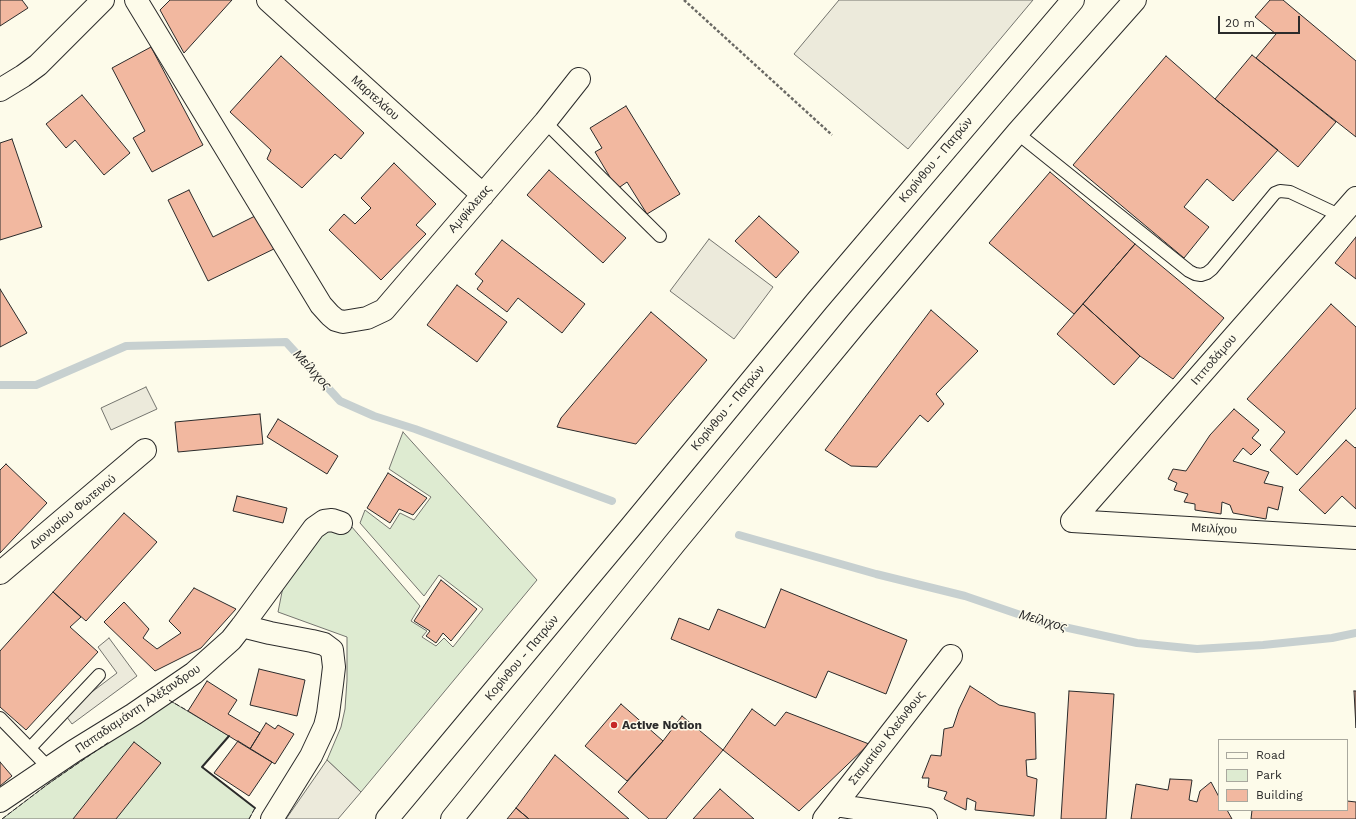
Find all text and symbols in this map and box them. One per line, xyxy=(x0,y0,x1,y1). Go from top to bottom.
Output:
scale bar xyxy=(1220,8,1302,34)
text: 20 m xyxy=(1225,16,1255,30)
street label: Μαρτελάου xyxy=(348,73,402,123)
street label: Κορίνθου - Πατρών xyxy=(896,114,976,206)
street label: Αμφίκλειας xyxy=(445,182,495,236)
street label: Ιπποδάμου xyxy=(1188,332,1240,388)
water label: Μείλιχος xyxy=(290,347,334,393)
street label: Κορίνθου - Πατρών xyxy=(688,362,768,454)
street label: Διονυσίου Φωτεινού xyxy=(27,472,119,552)
street label: Μειλίχου xyxy=(1191,521,1237,537)
water label: Μείλιχος xyxy=(1017,607,1069,635)
street label: Κορίνθου - Πατρών xyxy=(482,612,562,704)
street label: Παπαδιαμάντη Αλέξανδρου xyxy=(73,662,203,756)
street label: Σταματίου Κλεάνθους xyxy=(846,688,928,788)
place label: Active Notion xyxy=(622,718,702,732)
marker: Active Notion xyxy=(609,720,619,730)
legend xyxy=(1218,739,1348,811)
text: Road xyxy=(1256,748,1285,762)
text: Park xyxy=(1256,768,1282,782)
text: Building xyxy=(1256,788,1303,802)

